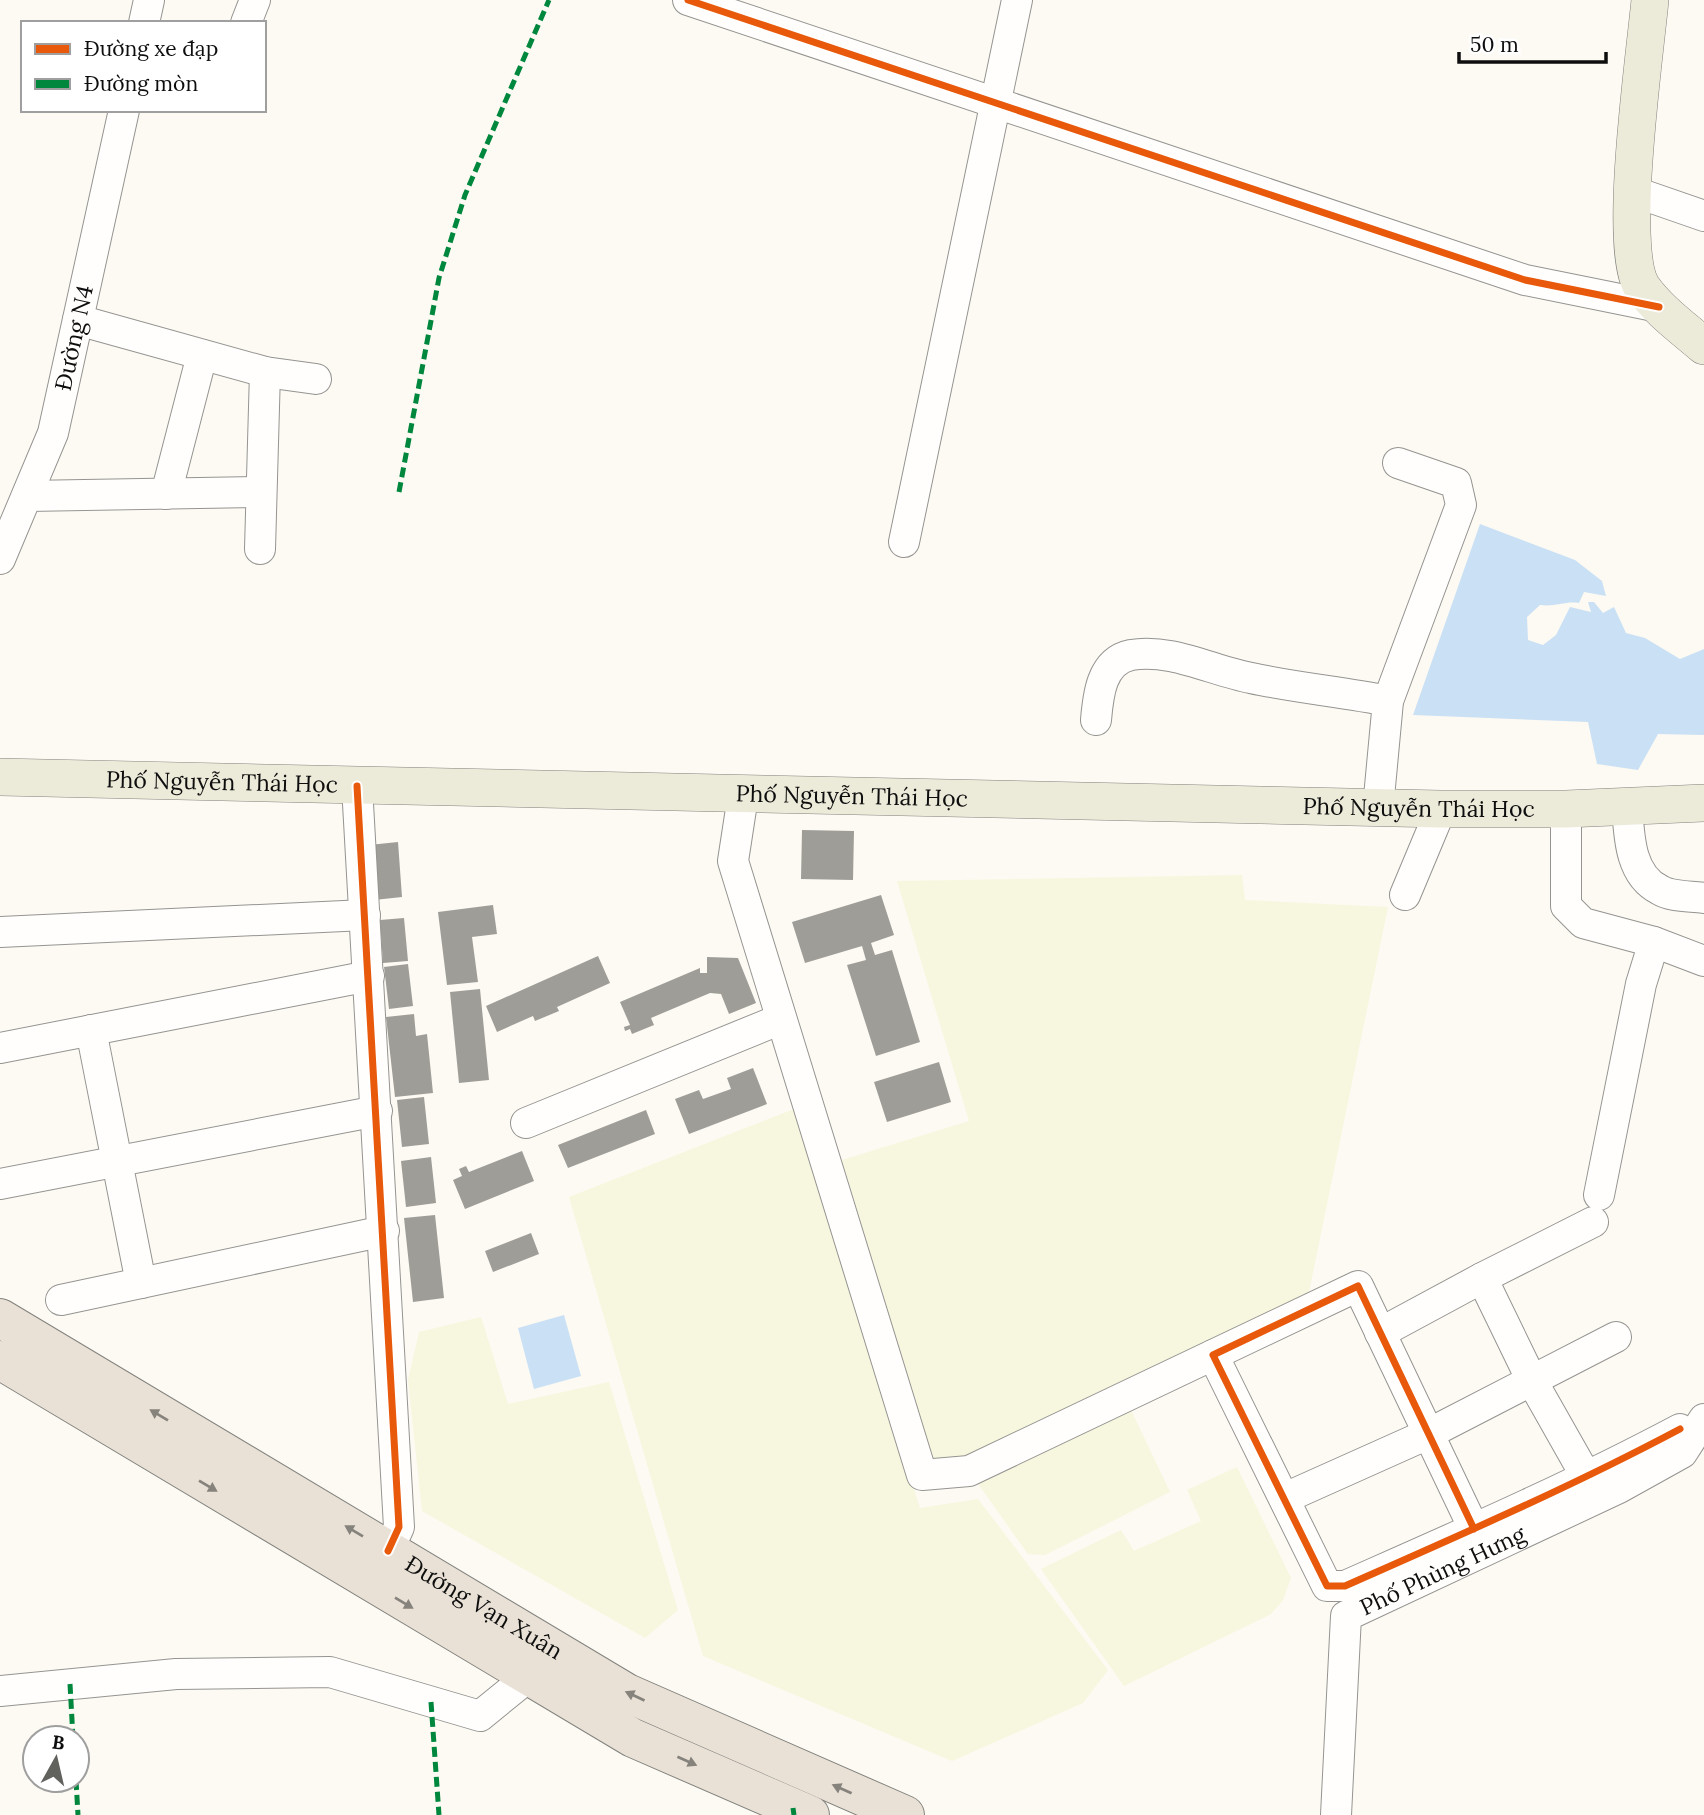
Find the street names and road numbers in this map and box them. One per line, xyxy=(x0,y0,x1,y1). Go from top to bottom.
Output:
street label: Đường N4 xyxy=(48,282,99,393)
street label: Phố Nguyễn Thái Học xyxy=(106,764,338,799)
street label: Phố Nguyễn Thái Học xyxy=(735,778,968,812)
street label: Phố Nguyễn Thái Học xyxy=(1302,791,1535,823)
street label: Phố Phùng Hưng xyxy=(1355,1518,1531,1621)
street label: Đường Vạn Xuân xyxy=(400,1549,568,1665)

